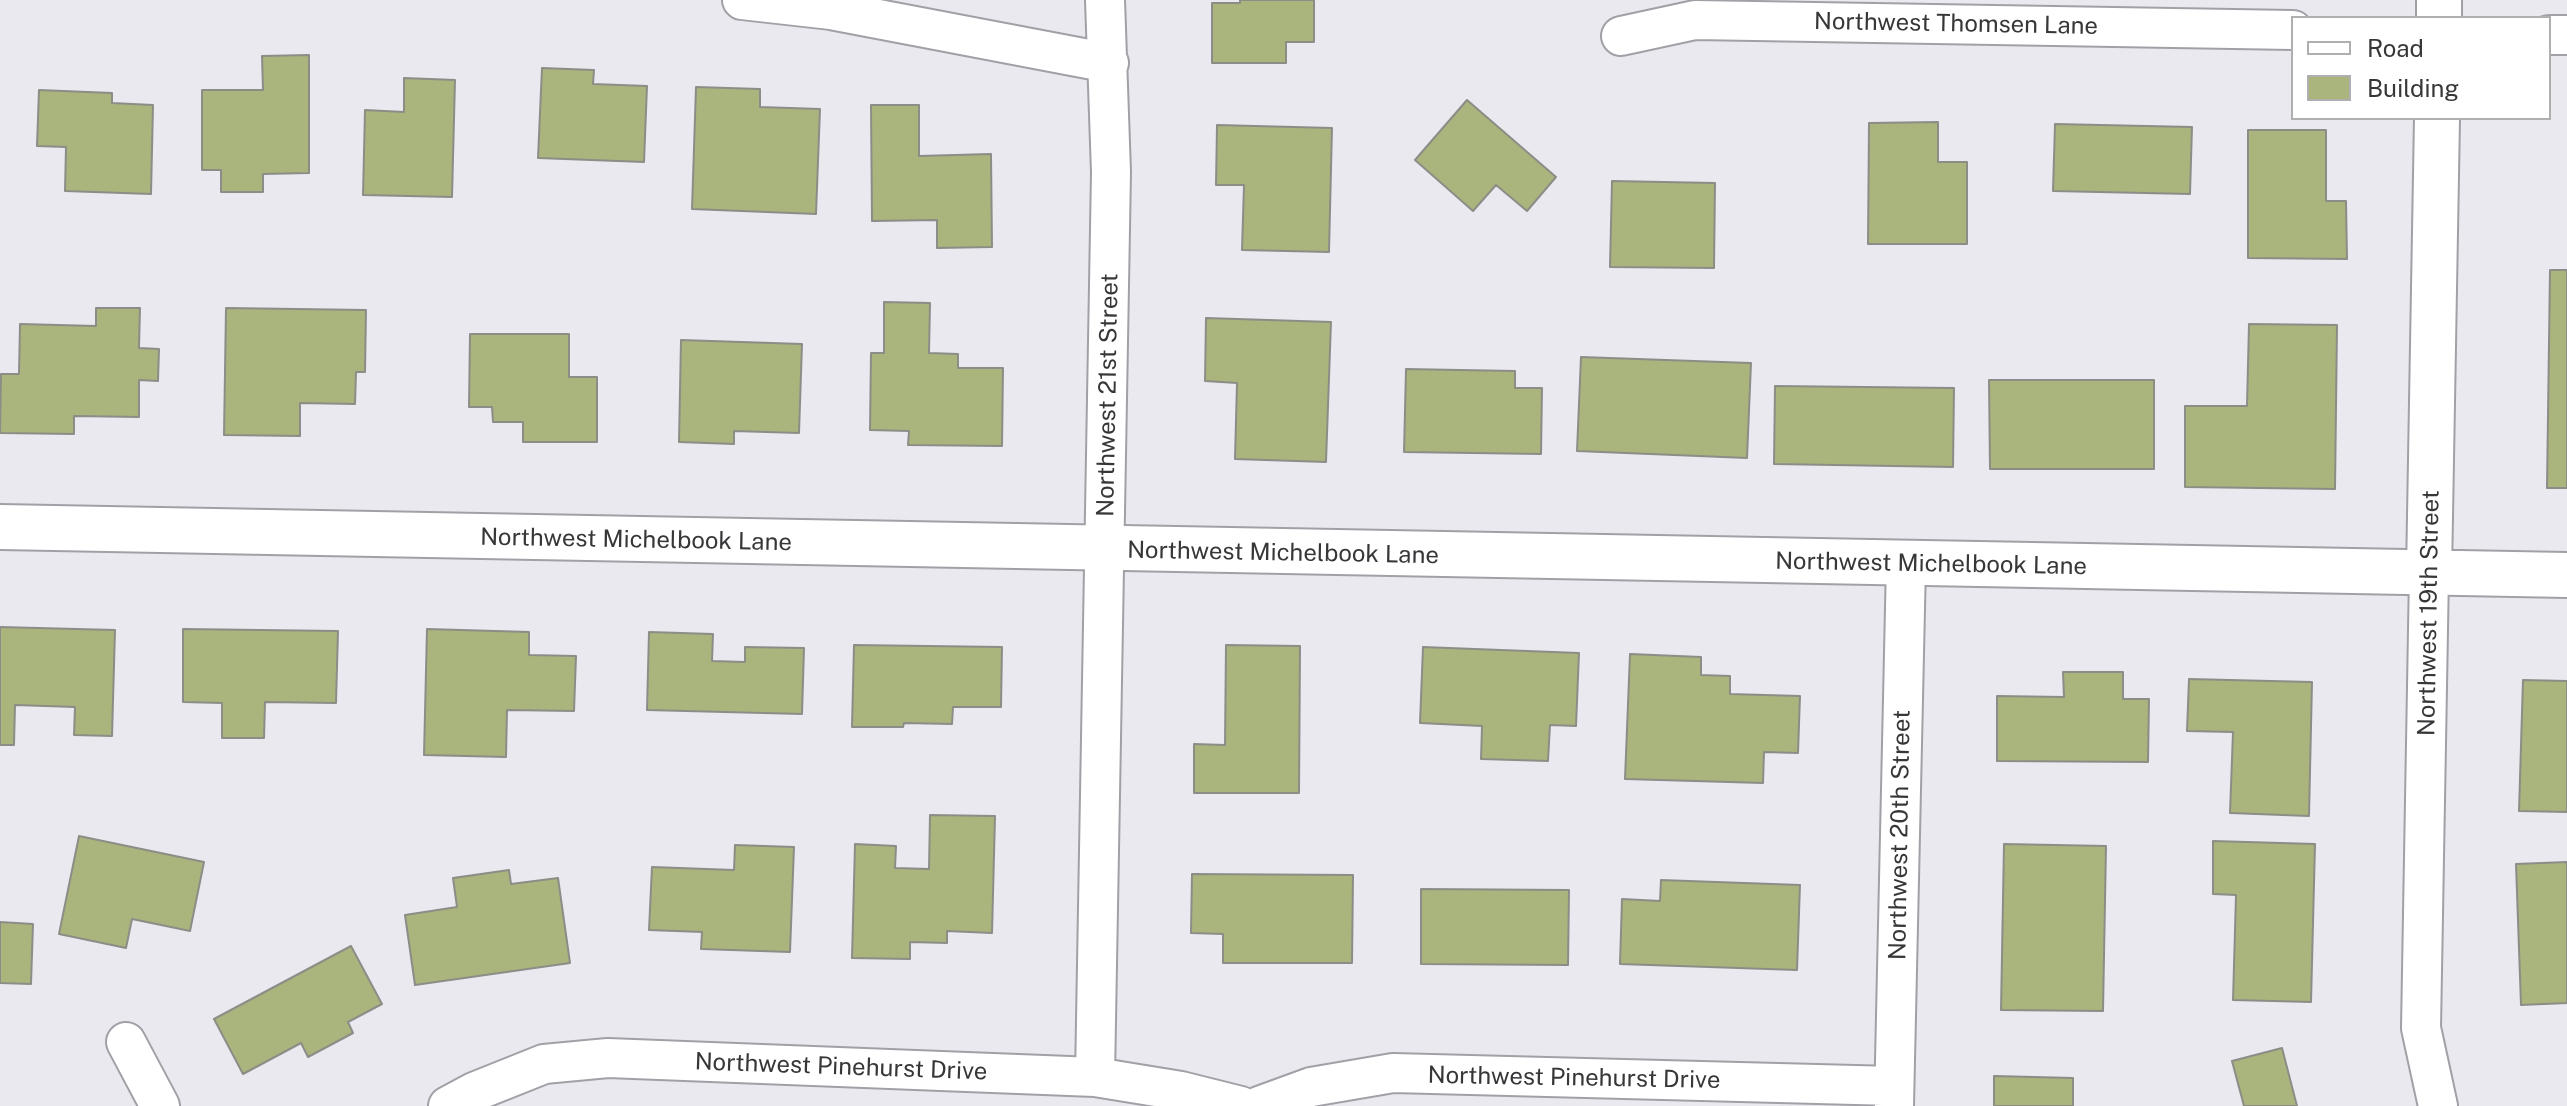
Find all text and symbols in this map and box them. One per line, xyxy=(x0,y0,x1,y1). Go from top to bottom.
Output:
street label: Northwest Thomsen Lane xyxy=(1814,7,2098,41)
legend xyxy=(2291,16,2551,120)
text: Road xyxy=(2367,34,2424,62)
text: Building xyxy=(2367,74,2459,102)
street label: Northwest 21st Street xyxy=(1091,273,1125,517)
street label: Northwest 19th Street xyxy=(2412,490,2446,736)
street label: Northwest Michelbook Lane xyxy=(480,523,792,557)
street label: Northwest Michelbook Lane xyxy=(1127,536,1439,570)
street label: Northwest Michelbook Lane xyxy=(1775,547,2087,581)
street label: Northwest 20th Street xyxy=(1883,710,1917,960)
street label: Northwest Pinehurst Drive xyxy=(694,1047,988,1087)
street label: Northwest Pinehurst Drive xyxy=(1427,1061,1721,1095)

